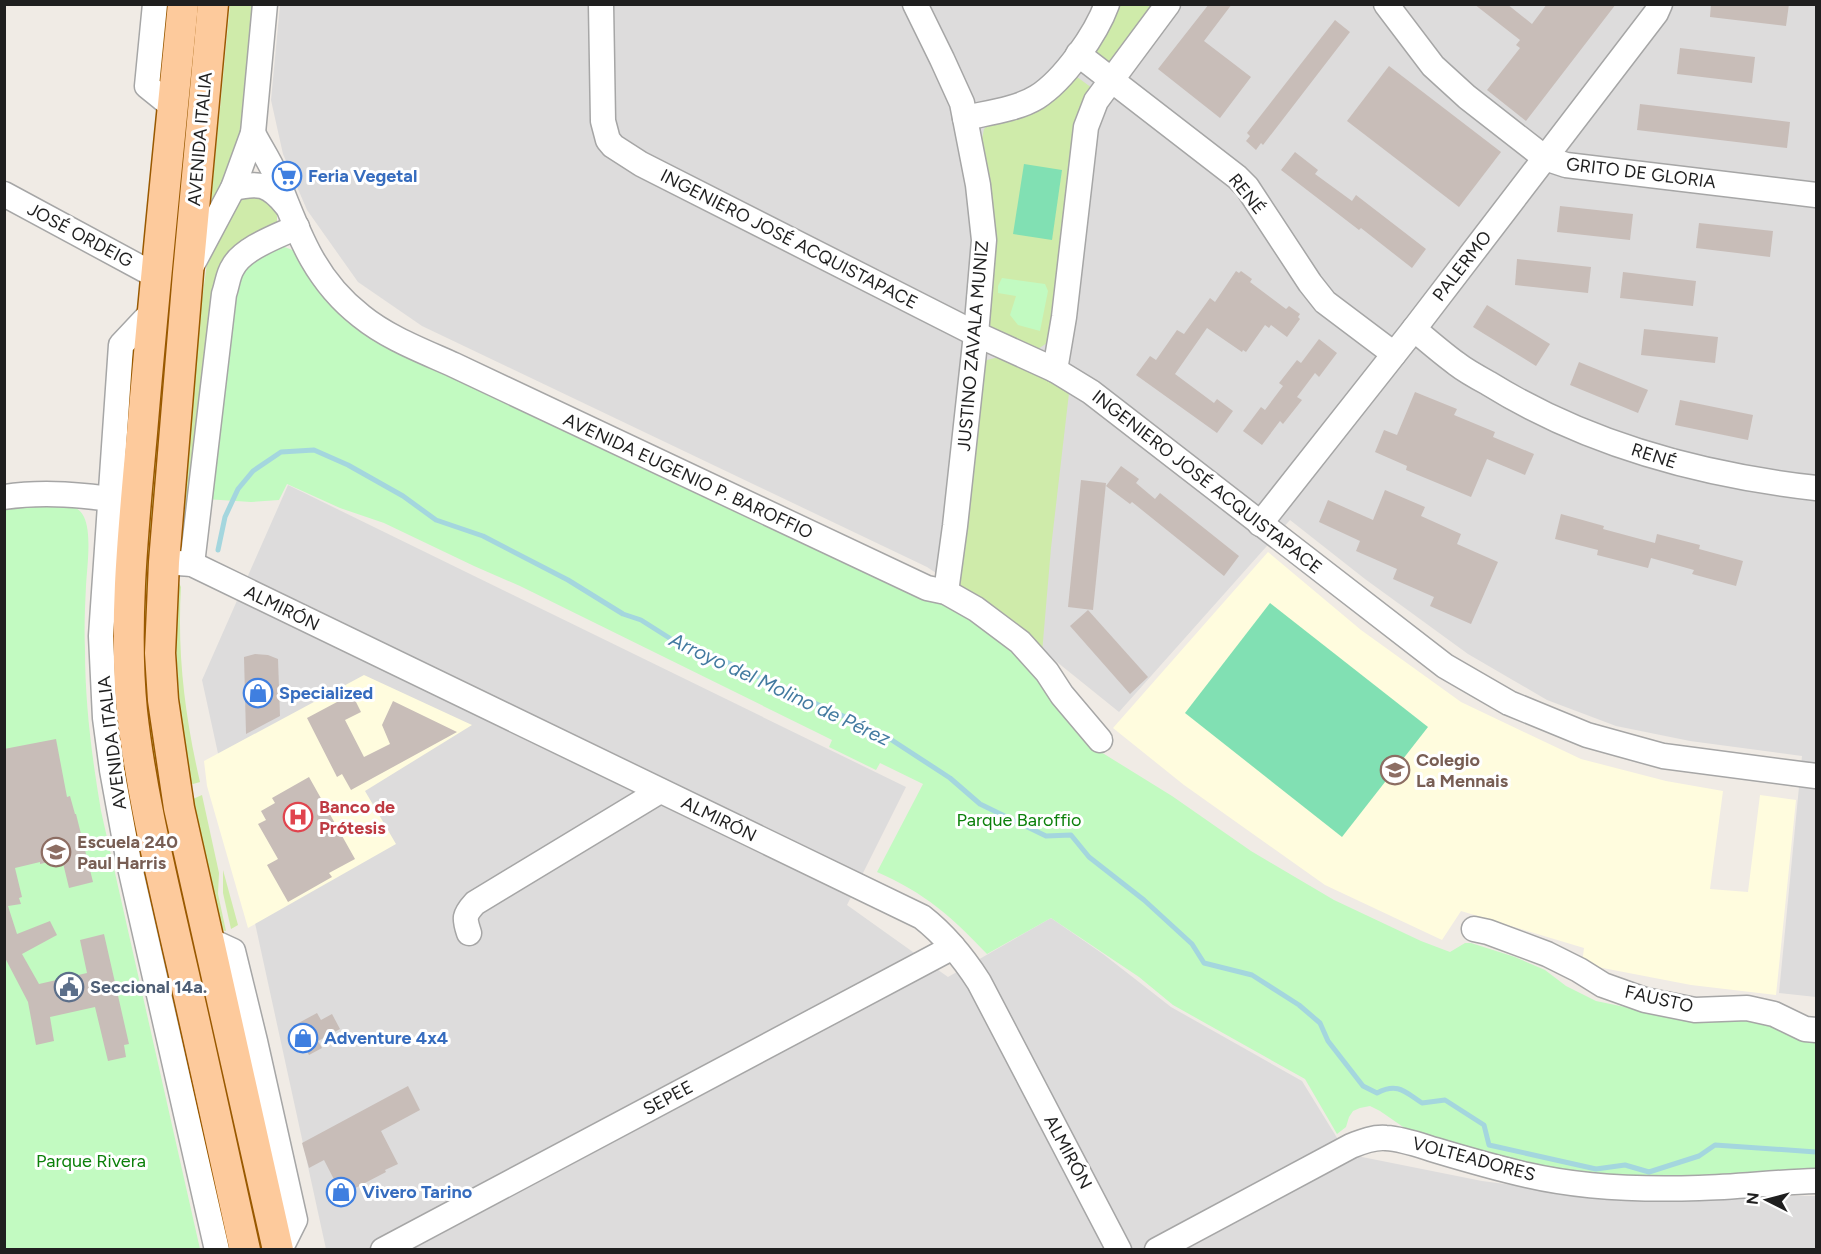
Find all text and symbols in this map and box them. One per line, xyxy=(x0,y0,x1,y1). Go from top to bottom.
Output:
street label: AVENIDA ITALIA xyxy=(183,71,217,207)
street label: GRITO DE GLORIA xyxy=(1565,153,1717,193)
supermarket icon: Feria Vegetal xyxy=(271,160,303,192)
street label: INGENIERO JOSÉ ACQUISTAPACE xyxy=(657,164,921,314)
place label: Feria Vegetal xyxy=(308,165,417,187)
street label: RENÉ xyxy=(1224,169,1270,219)
street label: JOSÉ ORDEIG xyxy=(24,198,137,272)
street label: PALERMO xyxy=(1428,226,1496,306)
street label: JUSTINO ZAVALA MUNIZ xyxy=(953,240,993,452)
street label: INGENIERO JOSÉ ACQUISTAPACE xyxy=(1088,385,1326,579)
street label: AVENIDA EUGENIO P. BAROFFIO xyxy=(560,408,816,544)
street label: RENÉ xyxy=(1628,438,1680,474)
street label: ALMIRÓN xyxy=(241,580,323,636)
water label: Arroyo del Molino de Pérez xyxy=(665,627,894,751)
street label: AVENIDA ITALIA xyxy=(93,675,131,811)
shop icon: Specialized xyxy=(242,677,274,709)
place label: Specialized xyxy=(279,682,373,704)
place label: Colegio La Mennais xyxy=(1416,749,1509,792)
school or university icon: Colegio La Mennais xyxy=(1379,754,1411,786)
street label: ALMIRÓN xyxy=(678,791,760,847)
place label: Banco de Prótesis xyxy=(319,796,395,839)
hospital icon: Banco de Prótesis xyxy=(282,801,314,833)
park label: Parque Baroffio xyxy=(957,809,1081,831)
place label: Escuela 240 Paul Harris xyxy=(77,831,178,874)
school or university icon: Escuela 240 Paul Harris xyxy=(40,836,72,868)
public building icon: Seccional 14a. xyxy=(53,971,85,1003)
place label: Seccional 14a. xyxy=(90,976,207,998)
street label: FAUSTO xyxy=(1623,980,1695,1018)
shop icon: Adventure 4x4 xyxy=(287,1022,319,1054)
place label: Adventure 4x4 xyxy=(324,1027,448,1049)
street label: SEPEE xyxy=(639,1076,697,1120)
street label: ALMIRÓN xyxy=(1039,1111,1097,1193)
street label: VOLTEADORES xyxy=(1410,1132,1538,1186)
park label: Parque Rivera xyxy=(36,1150,146,1172)
north arrow xyxy=(1737,1170,1797,1230)
shop icon: Vivero Tarino xyxy=(325,1176,357,1208)
place label: Vivero Tarino xyxy=(362,1181,472,1203)
text: N xyxy=(1742,1191,1763,1206)

